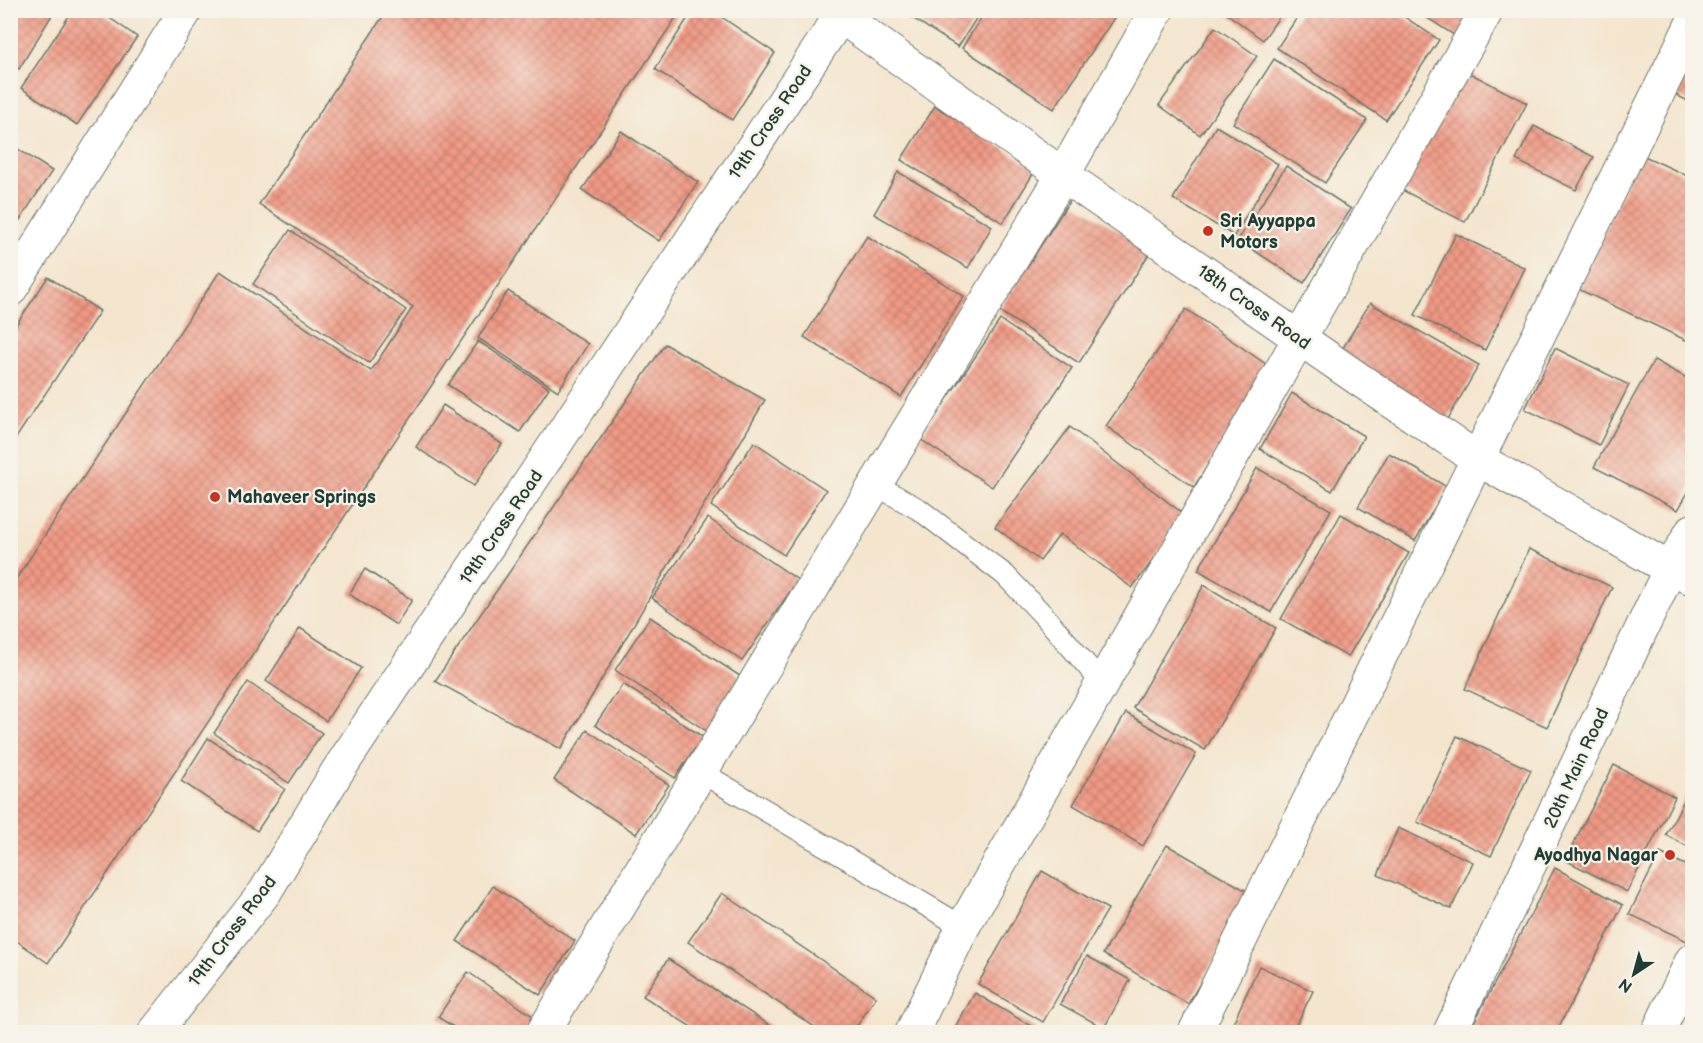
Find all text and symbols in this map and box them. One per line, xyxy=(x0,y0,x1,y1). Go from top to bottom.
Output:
street label: 19th Cross Road xyxy=(725,61,816,183)
place label: Sri Ayyappa Motors xyxy=(1220,211,1316,253)
marker: Sri Ayyappa Motors xyxy=(1201,224,1215,238)
street label: 18th Cross Road xyxy=(1193,261,1314,354)
street label: 19th Cross Road xyxy=(456,466,547,588)
place label: Mahaveer Springs xyxy=(227,487,376,508)
marker: Mahaveer Springs xyxy=(208,490,222,504)
street label: 20th Main Road xyxy=(1539,705,1613,832)
place label: Ayodhya Nagar xyxy=(1533,845,1659,866)
marker: Ayodhya Nagar xyxy=(1663,848,1677,862)
street label: 19th Cross Road xyxy=(184,872,281,991)
north arrow xyxy=(1604,944,1664,1004)
text: N xyxy=(1616,974,1637,996)

